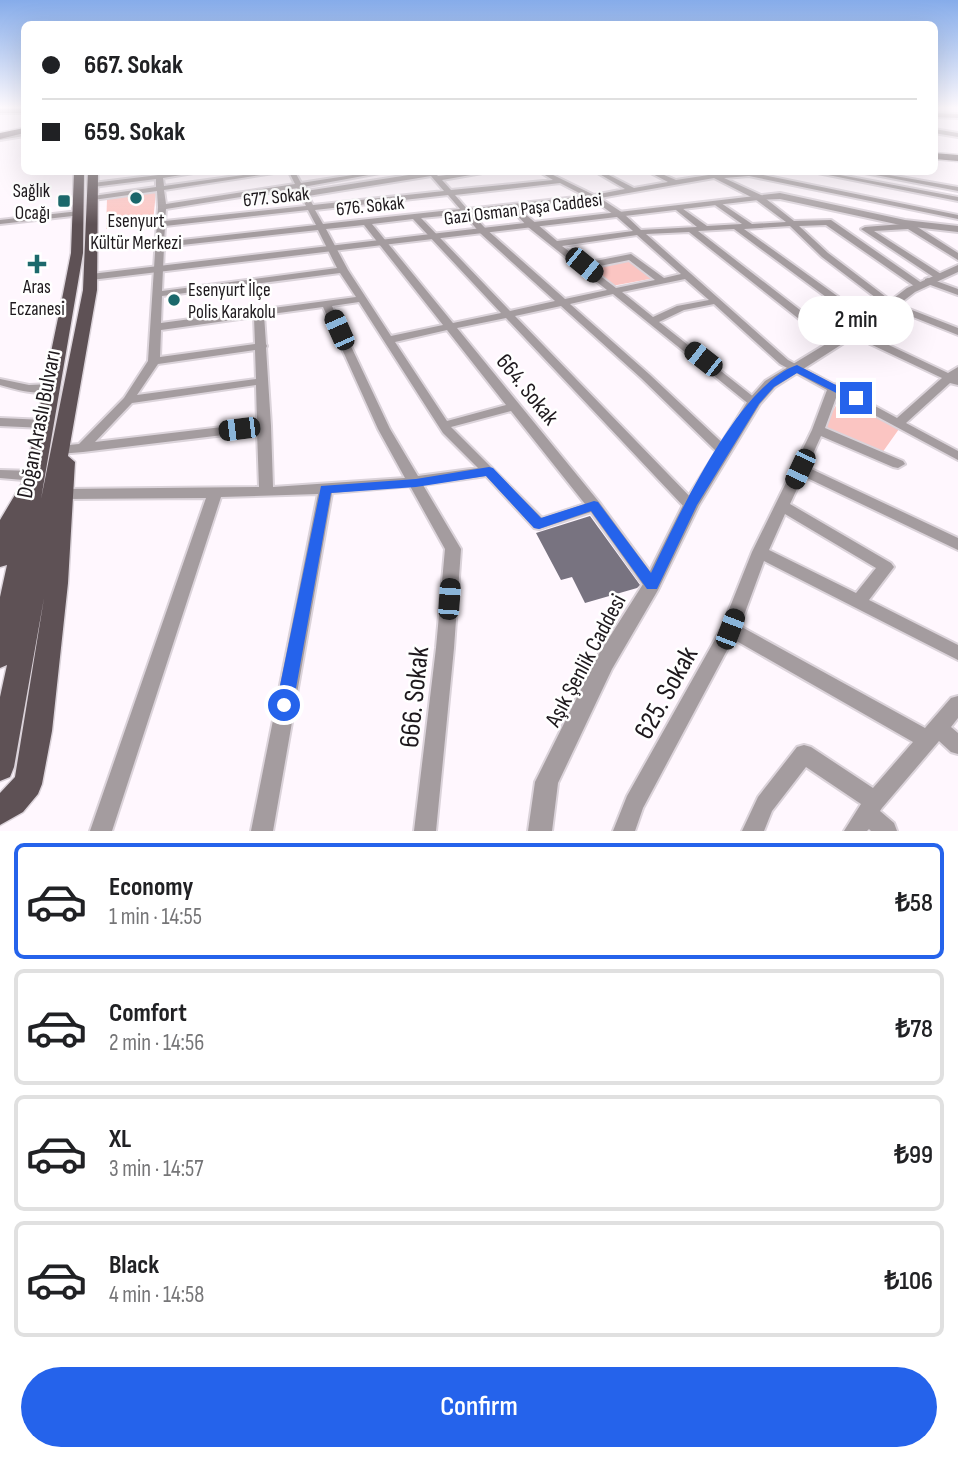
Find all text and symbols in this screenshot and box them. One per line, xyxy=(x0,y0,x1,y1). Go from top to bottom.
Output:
text: 667. Sokak xyxy=(84,50,183,81)
text: 659. Sokak xyxy=(84,117,185,148)
place label: Sağlık Ocağı xyxy=(13,180,51,225)
street label: 677. Sokak xyxy=(242,183,311,212)
street label: Gazi Osman Paşa Caddesi xyxy=(443,188,604,231)
marker: Esenyurt Kültür Merkezi xyxy=(128,190,144,206)
street label: 676. Sokak xyxy=(335,191,406,221)
marker: Sağlık Ocağı xyxy=(56,193,72,209)
place label: Esenyurt Kültür Merkezi xyxy=(90,210,182,255)
car xyxy=(562,244,607,286)
marker: Aras Eczanesi xyxy=(29,256,45,272)
place label: Aras Eczanesi xyxy=(9,276,65,321)
place label: Esenyurt İlçe Polis Karakolu xyxy=(188,279,276,324)
marker: Esenyurt İlçe Polis Karakolu xyxy=(166,292,182,308)
callout: 2 min xyxy=(798,296,914,346)
text: 2 min xyxy=(834,306,878,334)
car xyxy=(321,307,358,353)
car xyxy=(680,338,727,380)
street label: Doğan Araslı Bulvarı xyxy=(11,348,67,501)
street label: 664. Sokak xyxy=(490,348,565,431)
route end xyxy=(840,382,872,414)
car xyxy=(217,416,262,442)
car xyxy=(782,446,819,492)
car xyxy=(438,577,461,621)
street label: Aşık Şenlik Caddesi xyxy=(539,589,632,732)
car xyxy=(713,606,748,652)
street label: 625. Sokak xyxy=(627,640,705,745)
street label: 666. Sokak xyxy=(393,645,436,749)
route start xyxy=(268,689,300,721)
icon: car xyxy=(25,870,88,933)
text: Economy xyxy=(109,872,193,903)
text: ₺58 xyxy=(895,888,933,919)
text: 1 min · 14:55 xyxy=(109,903,202,931)
icon: car xyxy=(25,996,88,1059)
text: Comfort xyxy=(109,998,187,1029)
text: ₺78 xyxy=(895,1014,933,1045)
text: 2 min · 14:56 xyxy=(109,1029,204,1057)
icon: car xyxy=(25,1122,88,1185)
text: XL xyxy=(109,1124,131,1155)
text: ₺99 xyxy=(894,1140,933,1171)
text: 3 min · 14:57 xyxy=(109,1155,203,1183)
icon: car xyxy=(25,1248,88,1311)
text: Black xyxy=(109,1250,159,1281)
text: ₺106 xyxy=(884,1266,933,1297)
text: 4 min · 14:58 xyxy=(109,1281,204,1309)
button: Confirm xyxy=(21,1367,937,1447)

